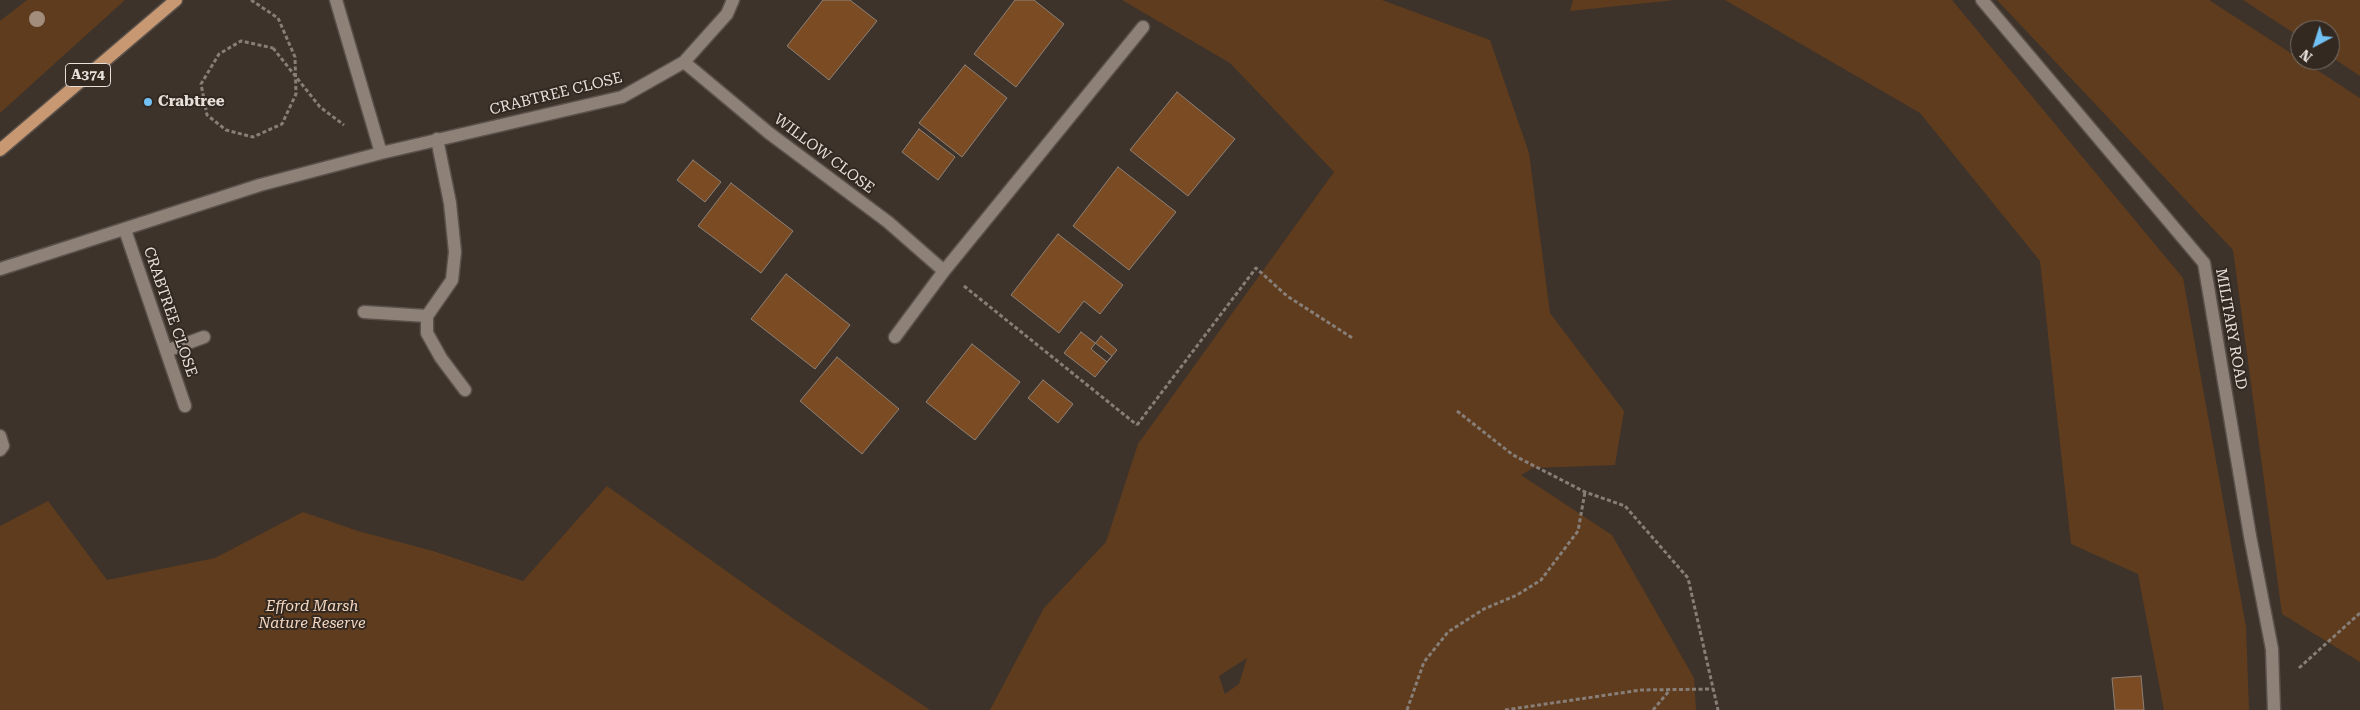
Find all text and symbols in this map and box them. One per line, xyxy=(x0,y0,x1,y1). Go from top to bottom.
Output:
north arrow xyxy=(2290,20,2340,70)
text: N xyxy=(2297,46,2315,65)
road number: A374 xyxy=(66,64,110,86)
street label: CRABTREE CLOSE xyxy=(488,69,624,119)
place label: Crabtree xyxy=(158,93,225,111)
marker: Crabtree xyxy=(142,96,154,108)
street label: WILLOW CLOSE xyxy=(770,110,878,198)
street label: CRABTREE CLOSE xyxy=(139,245,201,379)
street label: MILITARY ROAD xyxy=(2211,267,2251,391)
park label: Efford Marsh Nature Reserve xyxy=(258,598,366,633)

